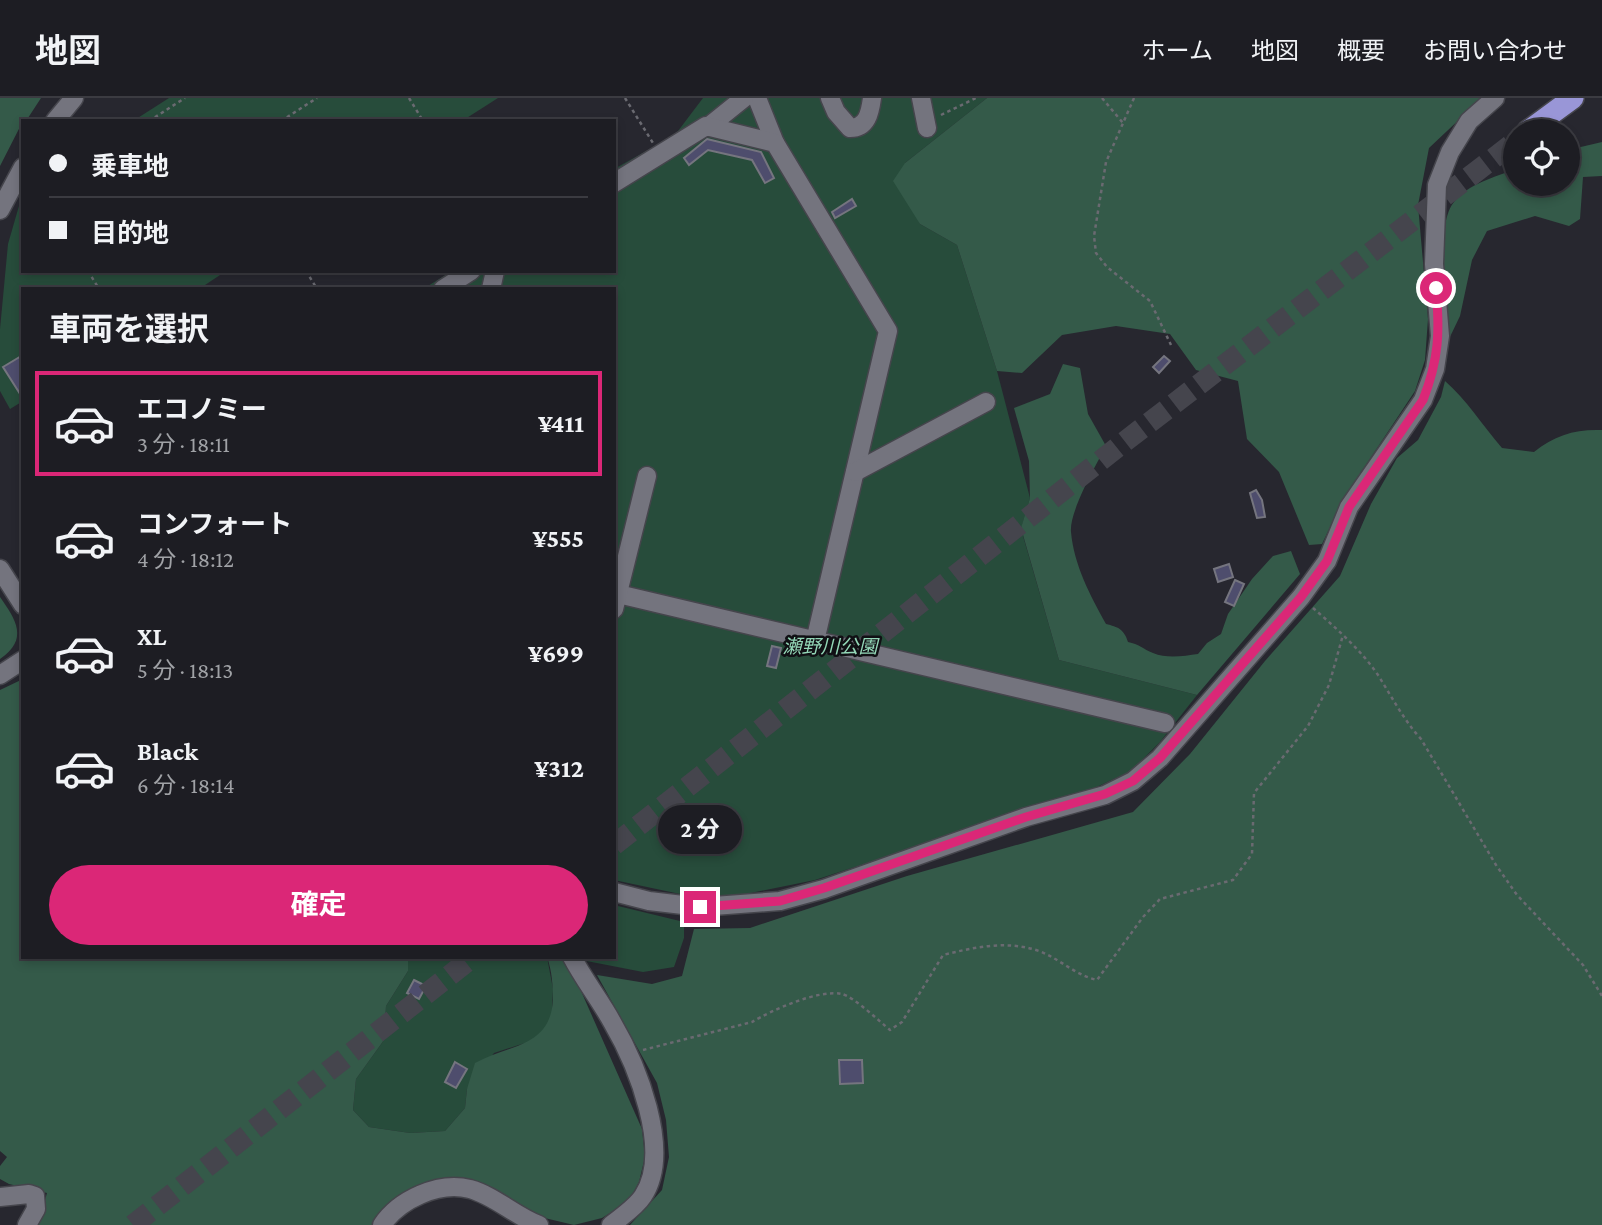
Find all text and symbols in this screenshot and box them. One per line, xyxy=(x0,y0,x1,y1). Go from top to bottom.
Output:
text: 地図 xyxy=(35,32,101,69)
text: ホーム xyxy=(1142,37,1213,64)
text: 地図 xyxy=(1251,37,1299,64)
text: 概要 xyxy=(1337,37,1385,64)
text: お問い合わせ xyxy=(1423,37,1567,64)
map controls xyxy=(1503,119,1580,196)
button: locate xyxy=(1503,119,1580,196)
text: 乗車地 xyxy=(91,152,169,181)
text: 目的地 xyxy=(91,219,169,248)
route start xyxy=(1420,272,1452,304)
text: 車両を選択 xyxy=(49,311,209,347)
icon: car xyxy=(53,392,116,455)
text: エコノミー xyxy=(137,395,267,424)
text: ¥411 xyxy=(538,409,584,438)
text: 3 分 · 18:11 xyxy=(137,431,230,457)
icon: car xyxy=(53,507,116,570)
text: コンフォート xyxy=(137,510,292,539)
text: ¥555 xyxy=(532,524,584,553)
text: 4 分 · 18:12 xyxy=(137,546,234,572)
icon: car xyxy=(53,622,116,685)
text: XL xyxy=(137,622,166,651)
park label: 瀬野川公園 xyxy=(782,636,880,657)
text: ¥699 xyxy=(528,639,584,668)
text: 5 分 · 18:13 xyxy=(137,657,233,683)
icon: car xyxy=(53,737,116,800)
text: Black xyxy=(137,737,198,766)
text: ¥312 xyxy=(534,754,584,783)
text: 6 分 · 18:14 xyxy=(137,772,235,798)
callout: 2 分 xyxy=(658,806,742,854)
text: 2 分 xyxy=(680,816,720,842)
button: 確定 xyxy=(49,865,588,945)
route end xyxy=(684,891,716,923)

